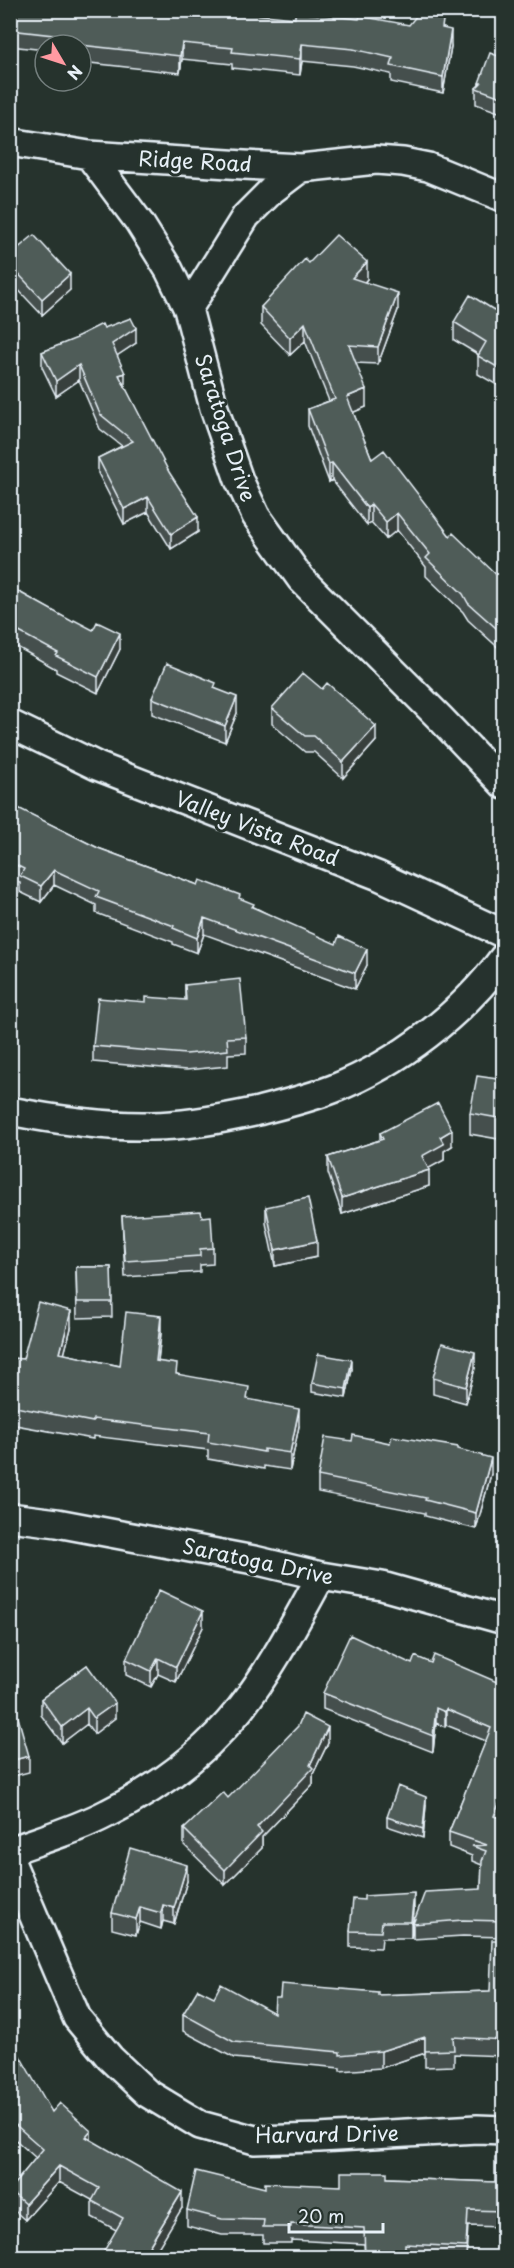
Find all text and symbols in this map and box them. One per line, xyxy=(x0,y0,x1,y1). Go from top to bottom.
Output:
north arrow xyxy=(33,33,93,93)
text: N xyxy=(62,61,89,86)
street label: Ridge Road xyxy=(138,141,253,179)
street label: Saratoga Drive xyxy=(188,349,266,505)
street label: Valley Vista Road xyxy=(171,781,344,873)
street label: Saratoga Drive xyxy=(180,1528,337,1592)
street label: Harvard Drive xyxy=(255,2116,399,2150)
scale bar xyxy=(289,2196,384,2234)
text: 20 m xyxy=(298,2202,344,2229)

